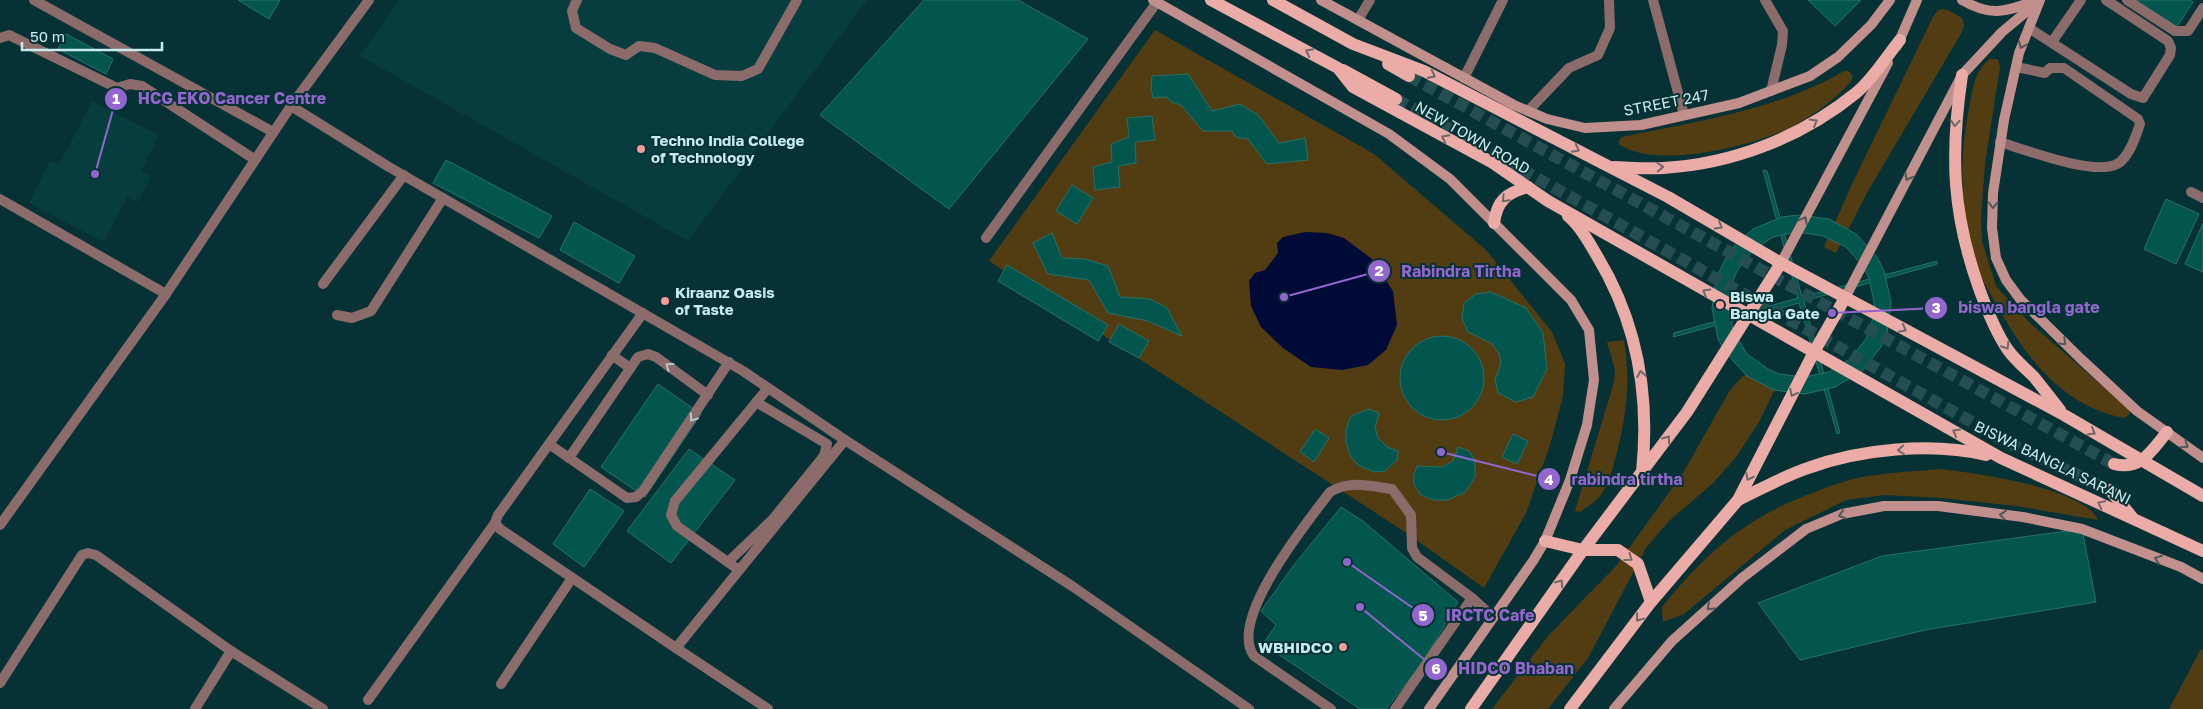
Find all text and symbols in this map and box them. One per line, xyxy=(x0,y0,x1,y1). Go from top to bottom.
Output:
scale bar xyxy=(22,20,162,52)
text: 50 m xyxy=(30,27,65,45)
one-way arrow xyxy=(2018,40,2028,49)
one-way arrow xyxy=(1306,49,1315,59)
one-way arrow xyxy=(1426,69,1435,79)
callout: HCG EKO Cancer Centre xyxy=(103,83,336,114)
street label: STREET 247 xyxy=(1622,85,1710,119)
text: HCG EKO Cancer Centre xyxy=(138,88,326,108)
text: 1 xyxy=(112,89,120,107)
street label: NEW TOWN ROAD xyxy=(1412,97,1534,177)
one-way arrow xyxy=(1808,118,1817,128)
one-way arrow xyxy=(1950,119,1961,127)
place label: Techno India College of Technology xyxy=(651,131,805,166)
one-way arrow xyxy=(1442,134,1451,144)
marker: Techno India College of Technology xyxy=(635,143,647,155)
one-way arrow xyxy=(1571,143,1580,153)
one-way arrow xyxy=(1656,162,1664,173)
one-way arrow xyxy=(1904,172,1914,181)
one-way arrow xyxy=(1502,193,1511,202)
one-way arrow xyxy=(1987,201,1998,209)
one-way arrow xyxy=(1798,216,1808,225)
one-way arrow xyxy=(1713,220,1722,230)
callout: Rabindra Tirtha xyxy=(1366,256,1531,287)
text: 2 xyxy=(1374,261,1384,279)
text: Rabindra Tirtha xyxy=(1401,261,1521,281)
place label: Kiraanz Oasis of Taste xyxy=(675,283,775,318)
place label: Biswa Bangla Gate xyxy=(1730,287,1820,322)
one-way arrow xyxy=(1702,288,1711,298)
callout: biswa bangla gate xyxy=(1924,292,2110,323)
marker: Kiraanz Oasis of Taste xyxy=(659,295,671,307)
text: biswa bangla gate xyxy=(1958,297,2100,317)
text: 3 xyxy=(1931,298,1941,316)
marker: Biswa Bangla Gate xyxy=(1714,299,1726,311)
one-way arrow xyxy=(1898,323,1907,333)
one-way arrow xyxy=(2058,336,2067,345)
one-way arrow xyxy=(2000,340,2010,349)
one-way arrow xyxy=(666,364,675,372)
one-way arrow xyxy=(1636,369,1647,378)
one-way arrow xyxy=(1789,387,1799,396)
one-way arrow xyxy=(690,412,699,422)
street label: BISWA BANGLA SARANI xyxy=(1972,416,2134,508)
one-way arrow xyxy=(2087,426,2096,436)
one-way arrow xyxy=(1952,429,1961,439)
one-way arrow xyxy=(1662,436,1670,445)
one-way arrow xyxy=(2179,439,2189,448)
one-way arrow xyxy=(1896,444,1904,455)
callout: rabindra tirtha xyxy=(1536,464,1692,495)
text: rabindra tirtha xyxy=(1571,469,1683,489)
text: 4 xyxy=(1544,470,1554,488)
one-way arrow xyxy=(1745,472,1755,481)
one-way arrow xyxy=(2098,501,2107,511)
one-way arrow xyxy=(1838,510,1847,520)
one-way arrow xyxy=(1999,510,2007,520)
one-way arrow xyxy=(1623,552,1633,561)
one-way arrow xyxy=(2155,555,2163,565)
one-way arrow xyxy=(1554,579,1563,589)
callout: IRCTC Cafe xyxy=(1410,600,1544,631)
one-way arrow xyxy=(1706,601,1715,610)
text: IRCTC Cafe xyxy=(1445,605,1535,625)
text: 5 xyxy=(1418,606,1428,624)
one-way arrow xyxy=(1636,612,1645,622)
place label: WBHIDCO xyxy=(1258,638,1333,656)
marker: WBHIDCO xyxy=(1337,641,1349,653)
callout: HIDCO Bhaban xyxy=(1423,653,1584,684)
text: HIDCO Bhaban xyxy=(1458,658,1574,678)
text: 6 xyxy=(1431,659,1441,677)

